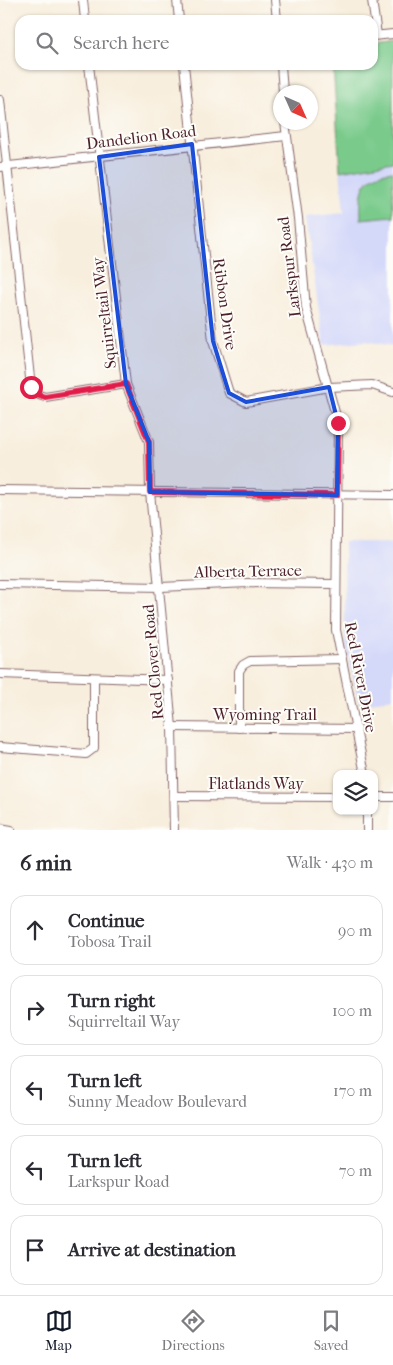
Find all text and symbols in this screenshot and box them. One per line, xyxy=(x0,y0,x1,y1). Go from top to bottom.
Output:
search box xyxy=(15,15,378,70)
icon: search xyxy=(33,29,61,57)
text: Search here xyxy=(73,32,169,54)
north arrow xyxy=(273,85,318,130)
street label: Dandelion Road xyxy=(85,121,197,153)
street label: Larkspur Road xyxy=(273,215,305,318)
street label: Squirreltail Way xyxy=(88,256,120,370)
street label: Ribbon Drive xyxy=(209,257,241,351)
route start xyxy=(20,376,43,399)
route end xyxy=(327,412,350,435)
street label: Alberta Terrace xyxy=(193,561,302,581)
street label: Red Clover Road xyxy=(138,603,168,721)
street label: Red River Drive xyxy=(341,620,381,734)
street label: Wyoming Trail xyxy=(212,705,318,724)
map controls xyxy=(333,770,378,815)
button: layers xyxy=(333,770,378,815)
street label: Flatlands Way xyxy=(208,774,304,793)
text: 6 min xyxy=(20,851,72,875)
text: Walk · 430 m xyxy=(287,853,373,872)
text: Continue xyxy=(68,910,144,932)
icon: ahead xyxy=(21,916,49,944)
text: 90 m xyxy=(338,921,372,940)
text: Tobosa Trail xyxy=(68,932,152,951)
text: Turn right xyxy=(68,990,155,1012)
icon: right xyxy=(21,996,49,1024)
text: 100 m xyxy=(332,1001,372,1020)
text: Squirreltail Way xyxy=(68,1012,180,1031)
text: Turn left xyxy=(68,1070,142,1092)
icon: left xyxy=(21,1076,49,1104)
text: 170 m xyxy=(333,1081,372,1100)
text: Sunny Meadow Boulevard xyxy=(68,1092,247,1111)
text: Turn left xyxy=(68,1150,142,1172)
icon: left xyxy=(21,1156,49,1184)
text: 70 m xyxy=(339,1161,372,1180)
text: Larkspur Road xyxy=(68,1172,169,1191)
icon: arrive xyxy=(21,1236,49,1264)
text: Arrive at destination xyxy=(68,1239,236,1261)
tab: Map xyxy=(45,1307,73,1354)
tab: Directions xyxy=(162,1307,225,1354)
tab: Saved xyxy=(314,1307,348,1354)

